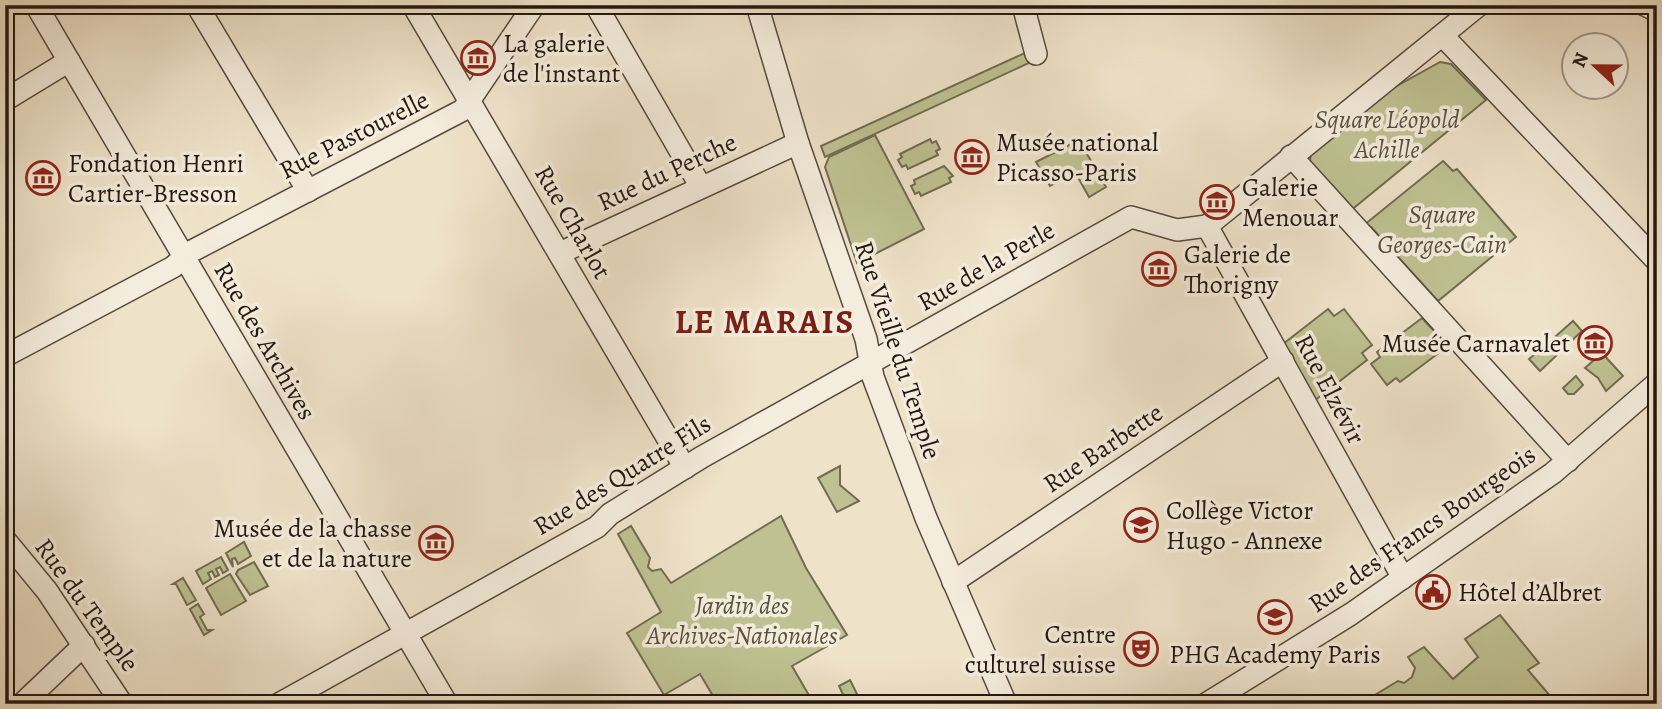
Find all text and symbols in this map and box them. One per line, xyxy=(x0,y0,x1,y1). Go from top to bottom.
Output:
place label: La galerie de l'instant xyxy=(503,26,621,91)
north arrow xyxy=(1560,32,1630,102)
museum icon: La galerie de l'instant xyxy=(459,39,497,77)
text: N xyxy=(1566,49,1595,71)
street label: Rue Pastourelle xyxy=(273,82,435,188)
park label: Square Léopold Achille xyxy=(1314,102,1460,167)
street label: Rue du Perche xyxy=(592,124,742,220)
place label: Musée national Picasso-Paris xyxy=(996,125,1158,190)
museum icon: Musée national Picasso-Paris xyxy=(953,138,991,176)
place label: Fondation Henri Cartier-Bresson xyxy=(68,146,244,211)
museum icon: Fondation Henri Cartier-Bresson xyxy=(24,159,62,197)
street label: Rue Charlot xyxy=(526,159,620,286)
place label: Galerie Menouar xyxy=(1242,170,1339,235)
museum icon: Galerie Menouar xyxy=(1198,183,1236,221)
park label: Square Georges-Cain xyxy=(1377,197,1507,262)
street label: Rue de la Perle xyxy=(911,213,1061,319)
street label: Rue Vieille du Temple xyxy=(846,236,950,464)
place label: Galerie de Thorigny xyxy=(1184,237,1291,302)
museum icon: Galerie de Thorigny xyxy=(1140,250,1178,288)
street label: Rue des Archives xyxy=(206,256,324,426)
district label: LE MARAIS xyxy=(675,299,855,344)
museum icon: Musée Carnavalet xyxy=(1576,324,1614,362)
place label: Musée Carnavalet xyxy=(1381,326,1570,361)
street label: Rue Elzévir xyxy=(1286,328,1374,450)
street label: Rue Barbette xyxy=(1036,395,1170,501)
street label: Rue des Quatre Fils xyxy=(526,406,718,544)
street label: Rue des Francs Bourgeois xyxy=(1301,437,1543,621)
place label: Collège Victor Hugo - Annexe xyxy=(1166,493,1323,558)
school or university icon: Collège Victor Hugo - Annexe xyxy=(1122,506,1160,544)
place label: Musée de la chasse et de la nature xyxy=(214,511,412,576)
museum icon: Musée de la chasse et de la nature xyxy=(417,524,455,562)
street label: Rue du Temple xyxy=(27,531,147,679)
public building icon: Hôtel d’Albret xyxy=(1414,573,1452,611)
place label: Hôtel d’Albret xyxy=(1458,575,1602,610)
park label: Jardin des Archives-Nationales xyxy=(645,588,838,653)
school or university icon: PHG Academy Paris xyxy=(1256,598,1294,636)
place label: Centre culturel suisse xyxy=(965,617,1116,682)
theatre icon: Centre culturel suisse xyxy=(1122,630,1160,668)
place label: PHG Academy Paris xyxy=(1169,637,1381,672)

